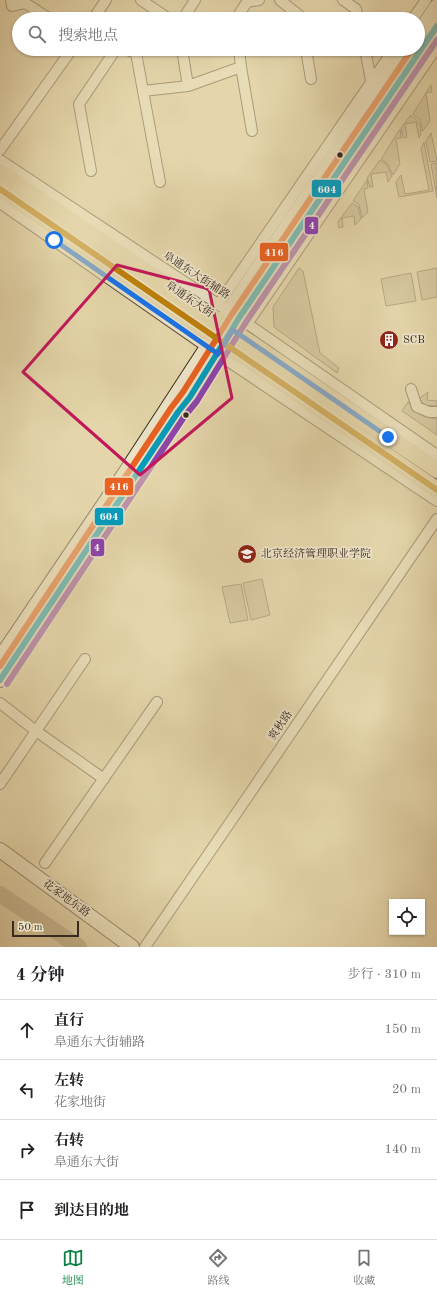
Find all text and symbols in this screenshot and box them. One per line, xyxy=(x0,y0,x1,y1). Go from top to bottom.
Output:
search box xyxy=(12,12,425,56)
icon: search xyxy=(26,23,48,45)
text: 搜索地点 xyxy=(58,29,118,44)
unlabelled marker xyxy=(335,150,345,160)
line badge: 604 xyxy=(311,179,342,198)
text: 604 xyxy=(317,185,337,196)
line badge: 4 xyxy=(304,216,319,235)
text: 4 xyxy=(309,221,315,232)
route start xyxy=(45,231,63,249)
line badge: 416 xyxy=(259,242,289,262)
text: 416 xyxy=(264,248,284,259)
street label: 阜通东大街辅路 xyxy=(160,249,232,303)
street label: 阜通东大街 xyxy=(163,279,215,321)
building icon: SCB xyxy=(378,329,400,351)
place label: SCB xyxy=(403,335,425,346)
unlabelled marker xyxy=(181,410,191,420)
route end xyxy=(379,428,397,446)
line badge: 416 xyxy=(104,477,134,496)
text: 416 xyxy=(109,482,129,493)
line badge: 604 xyxy=(94,507,124,526)
text: 604 xyxy=(99,512,119,523)
line badge: 4 xyxy=(90,538,105,557)
text: 4 xyxy=(94,543,100,554)
school or university icon: 北京经济管理职业学院 xyxy=(236,543,258,565)
place label: 北京经济管理职业学院 xyxy=(261,547,371,560)
street label: 爽秋路 xyxy=(266,708,295,743)
street label: 花家地东路 xyxy=(41,877,93,920)
map controls xyxy=(389,899,425,935)
button: locate xyxy=(389,899,425,935)
scale bar xyxy=(12,919,79,938)
text: 50 m xyxy=(18,922,43,933)
text: 4 分钟 xyxy=(16,967,65,984)
text: 步行 · 310 m xyxy=(347,968,421,981)
text: 直行 xyxy=(54,1014,84,1029)
icon: ahead xyxy=(16,1019,38,1041)
text: 150 m xyxy=(384,1023,421,1036)
text: 阜通东大街辅路 xyxy=(54,1036,145,1049)
text: 左转 xyxy=(54,1074,84,1089)
icon: left xyxy=(16,1079,38,1101)
text: 20 m xyxy=(392,1083,421,1096)
text: 花家地街 xyxy=(54,1096,106,1109)
text: 右转 xyxy=(54,1134,84,1149)
icon: right xyxy=(16,1139,38,1161)
text: 140 m xyxy=(384,1143,421,1156)
text: 阜通东大街 xyxy=(54,1156,119,1169)
icon: arrive xyxy=(16,1199,38,1221)
text: 到达目的地 xyxy=(54,1204,129,1219)
tab: 地图 xyxy=(62,1247,84,1289)
tab: 路线 xyxy=(207,1247,229,1289)
tab: 收藏 xyxy=(353,1247,375,1289)

